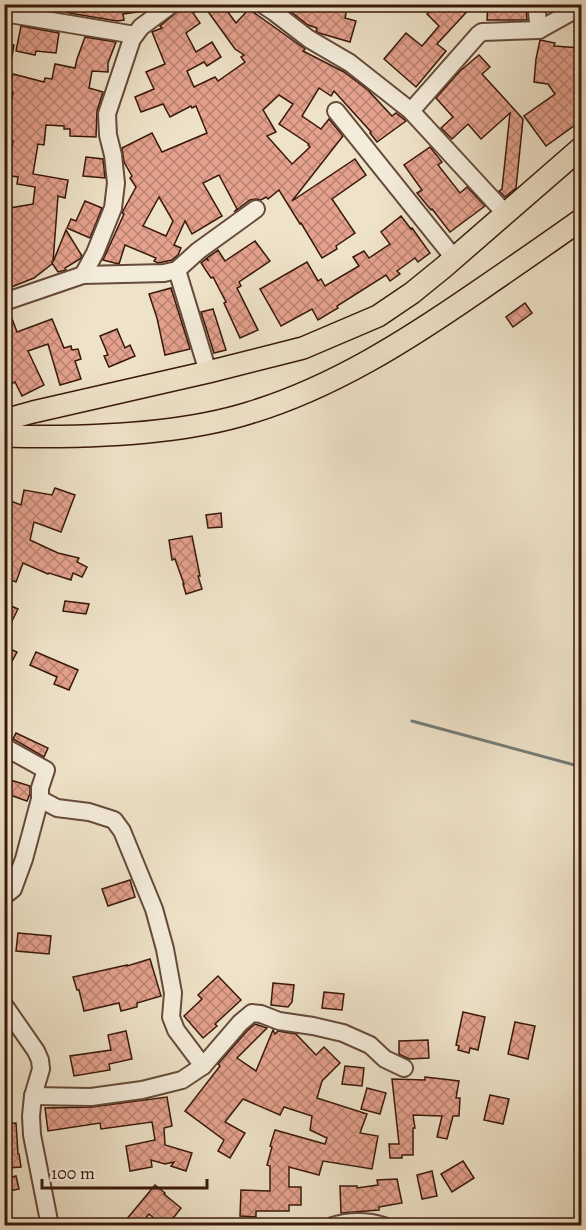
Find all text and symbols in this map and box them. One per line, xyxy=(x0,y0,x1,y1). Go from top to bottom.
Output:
scale bar xyxy=(42,1152,207,1190)
text: 100 m xyxy=(51,1161,95,1185)

